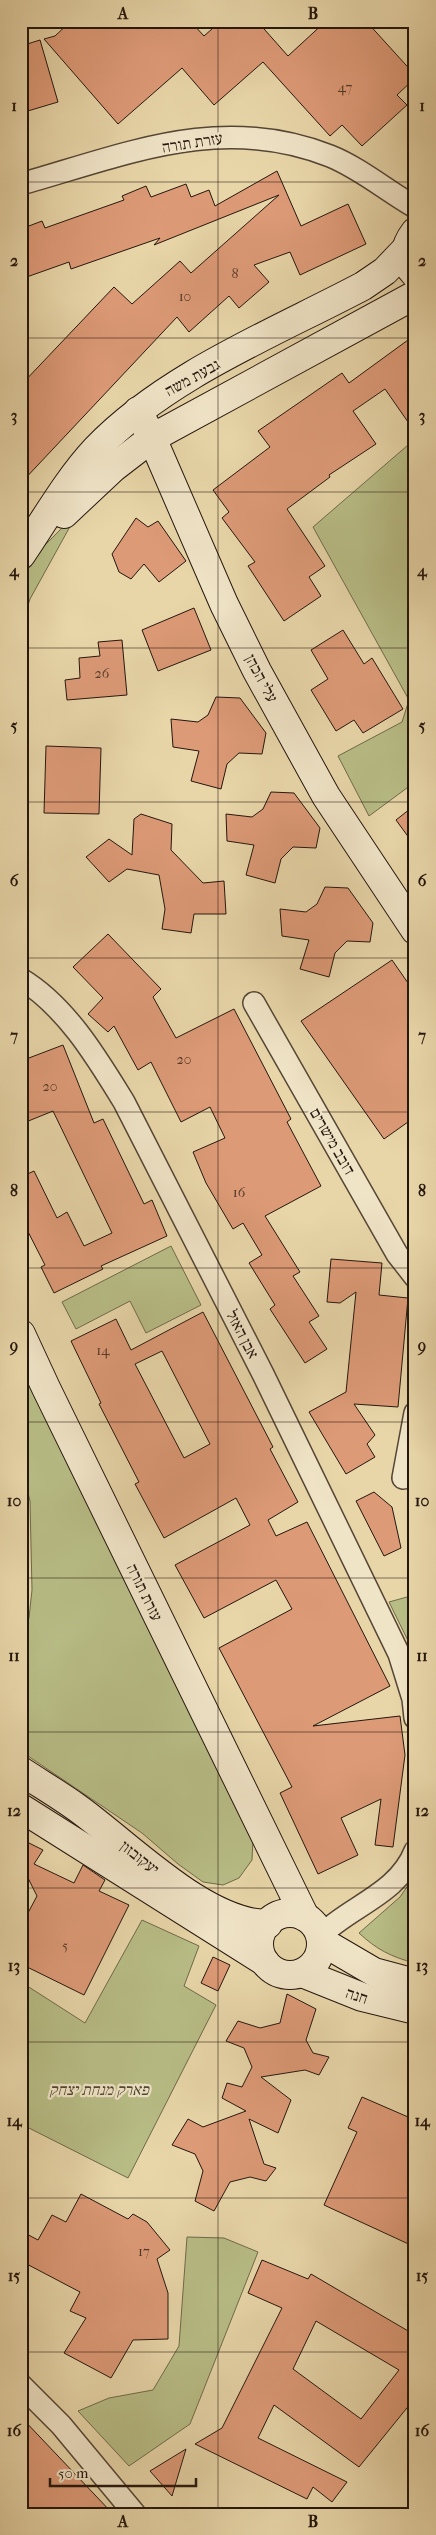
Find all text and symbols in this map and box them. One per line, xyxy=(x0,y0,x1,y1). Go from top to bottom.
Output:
text: A xyxy=(117,4,129,23)
text: B xyxy=(308,4,318,23)
house number: 47 xyxy=(338,79,353,96)
text: 1 xyxy=(11,96,17,115)
text: 1 xyxy=(419,96,425,115)
street label: עזרת תורה xyxy=(160,128,224,157)
text: 2 xyxy=(10,251,18,270)
text: 2 xyxy=(418,251,426,270)
house number: 8 xyxy=(231,265,239,282)
house number: 10 xyxy=(179,288,191,305)
street label: גבעת משה xyxy=(161,355,223,400)
text: 3 xyxy=(11,406,17,426)
text: 3 xyxy=(419,406,425,426)
text: 4 xyxy=(8,561,20,581)
text: 4 xyxy=(416,561,428,581)
street label: עלי הכהן xyxy=(241,651,282,706)
house number: 26 xyxy=(95,665,110,682)
text: 5 xyxy=(11,716,18,735)
text: 5 xyxy=(419,716,426,735)
text: 6 xyxy=(10,871,19,890)
text: 6 xyxy=(418,871,427,890)
text: 7 xyxy=(9,1026,18,1045)
text: 7 xyxy=(417,1026,426,1045)
house number: 20 xyxy=(177,1051,191,1068)
house number: 20 xyxy=(43,1078,57,1095)
street label: דובב מישרים xyxy=(306,1104,359,1178)
text: 8 xyxy=(10,1181,18,1200)
text: 8 xyxy=(418,1181,426,1200)
house number: 16 xyxy=(233,1184,246,1201)
street label: אבן האזל xyxy=(222,1307,263,1362)
text: 9 xyxy=(9,1336,18,1356)
text: 9 xyxy=(417,1336,426,1356)
house number: 14 xyxy=(96,1342,110,1359)
text: 10 xyxy=(7,1491,21,1510)
text: 10 xyxy=(415,1491,429,1510)
street label: עזרת תורה xyxy=(123,1560,167,1624)
text: 11 xyxy=(8,1646,20,1665)
text: 11 xyxy=(416,1646,428,1665)
text: 12 xyxy=(7,1801,21,1820)
text: 12 xyxy=(415,1801,429,1820)
street label: יעקובזון xyxy=(116,1836,163,1878)
house number: 5 xyxy=(62,1937,68,1954)
text: 13 xyxy=(8,1956,20,1976)
text: 13 xyxy=(416,1956,428,1976)
street label: חנה xyxy=(343,1983,371,2008)
park label: פארק מנחת יצחק xyxy=(49,2080,150,2099)
text: 14 xyxy=(6,2111,23,2131)
text: 14 xyxy=(414,2111,431,2131)
house number: 17 xyxy=(138,2243,150,2260)
text: 15 xyxy=(8,2266,20,2285)
text: 15 xyxy=(416,2266,428,2285)
text: 16 xyxy=(7,2421,21,2440)
text: 16 xyxy=(415,2421,429,2440)
scale bar xyxy=(50,2455,196,2487)
text: 50 m xyxy=(58,2464,89,2482)
text: A xyxy=(117,2512,129,2531)
text: B xyxy=(308,2512,318,2531)

